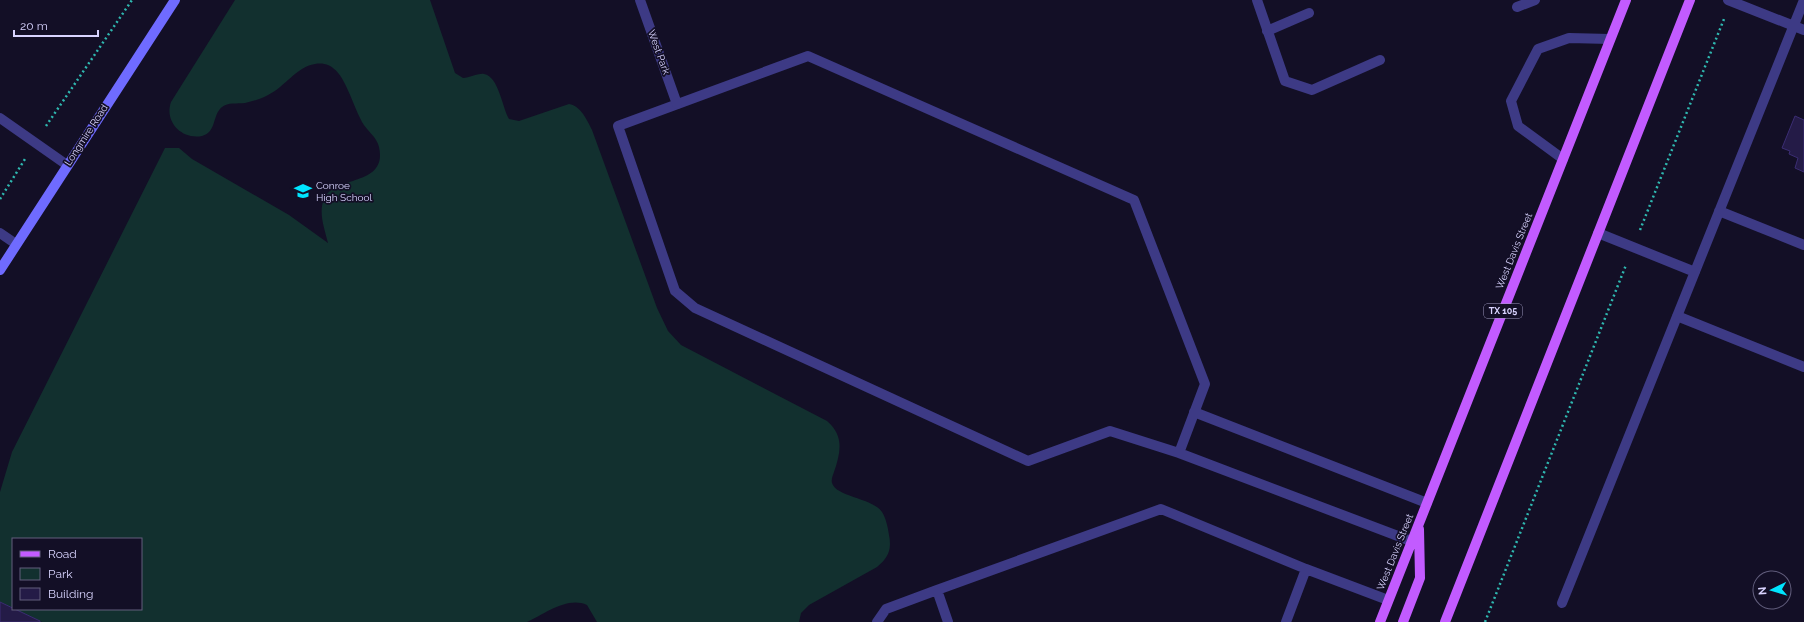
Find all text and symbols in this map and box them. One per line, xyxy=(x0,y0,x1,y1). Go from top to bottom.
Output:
scale bar xyxy=(14,12,98,38)
text: 20 m xyxy=(20,19,48,33)
street label: West Park xyxy=(646,28,672,77)
street label: Longmire Road xyxy=(62,102,110,168)
place label: Conroe High School xyxy=(316,180,372,203)
school or university icon: Conroe High School xyxy=(293,181,313,201)
street label: West Davis Street xyxy=(1494,211,1535,291)
road number: TX 105 xyxy=(1484,304,1522,318)
street label: West Davis Street xyxy=(1375,512,1416,592)
legend xyxy=(12,538,142,610)
text: Road xyxy=(48,547,77,561)
text: Park xyxy=(48,567,73,581)
north arrow xyxy=(1752,570,1792,610)
text: N xyxy=(1756,586,1769,596)
text: Building xyxy=(48,587,94,601)

